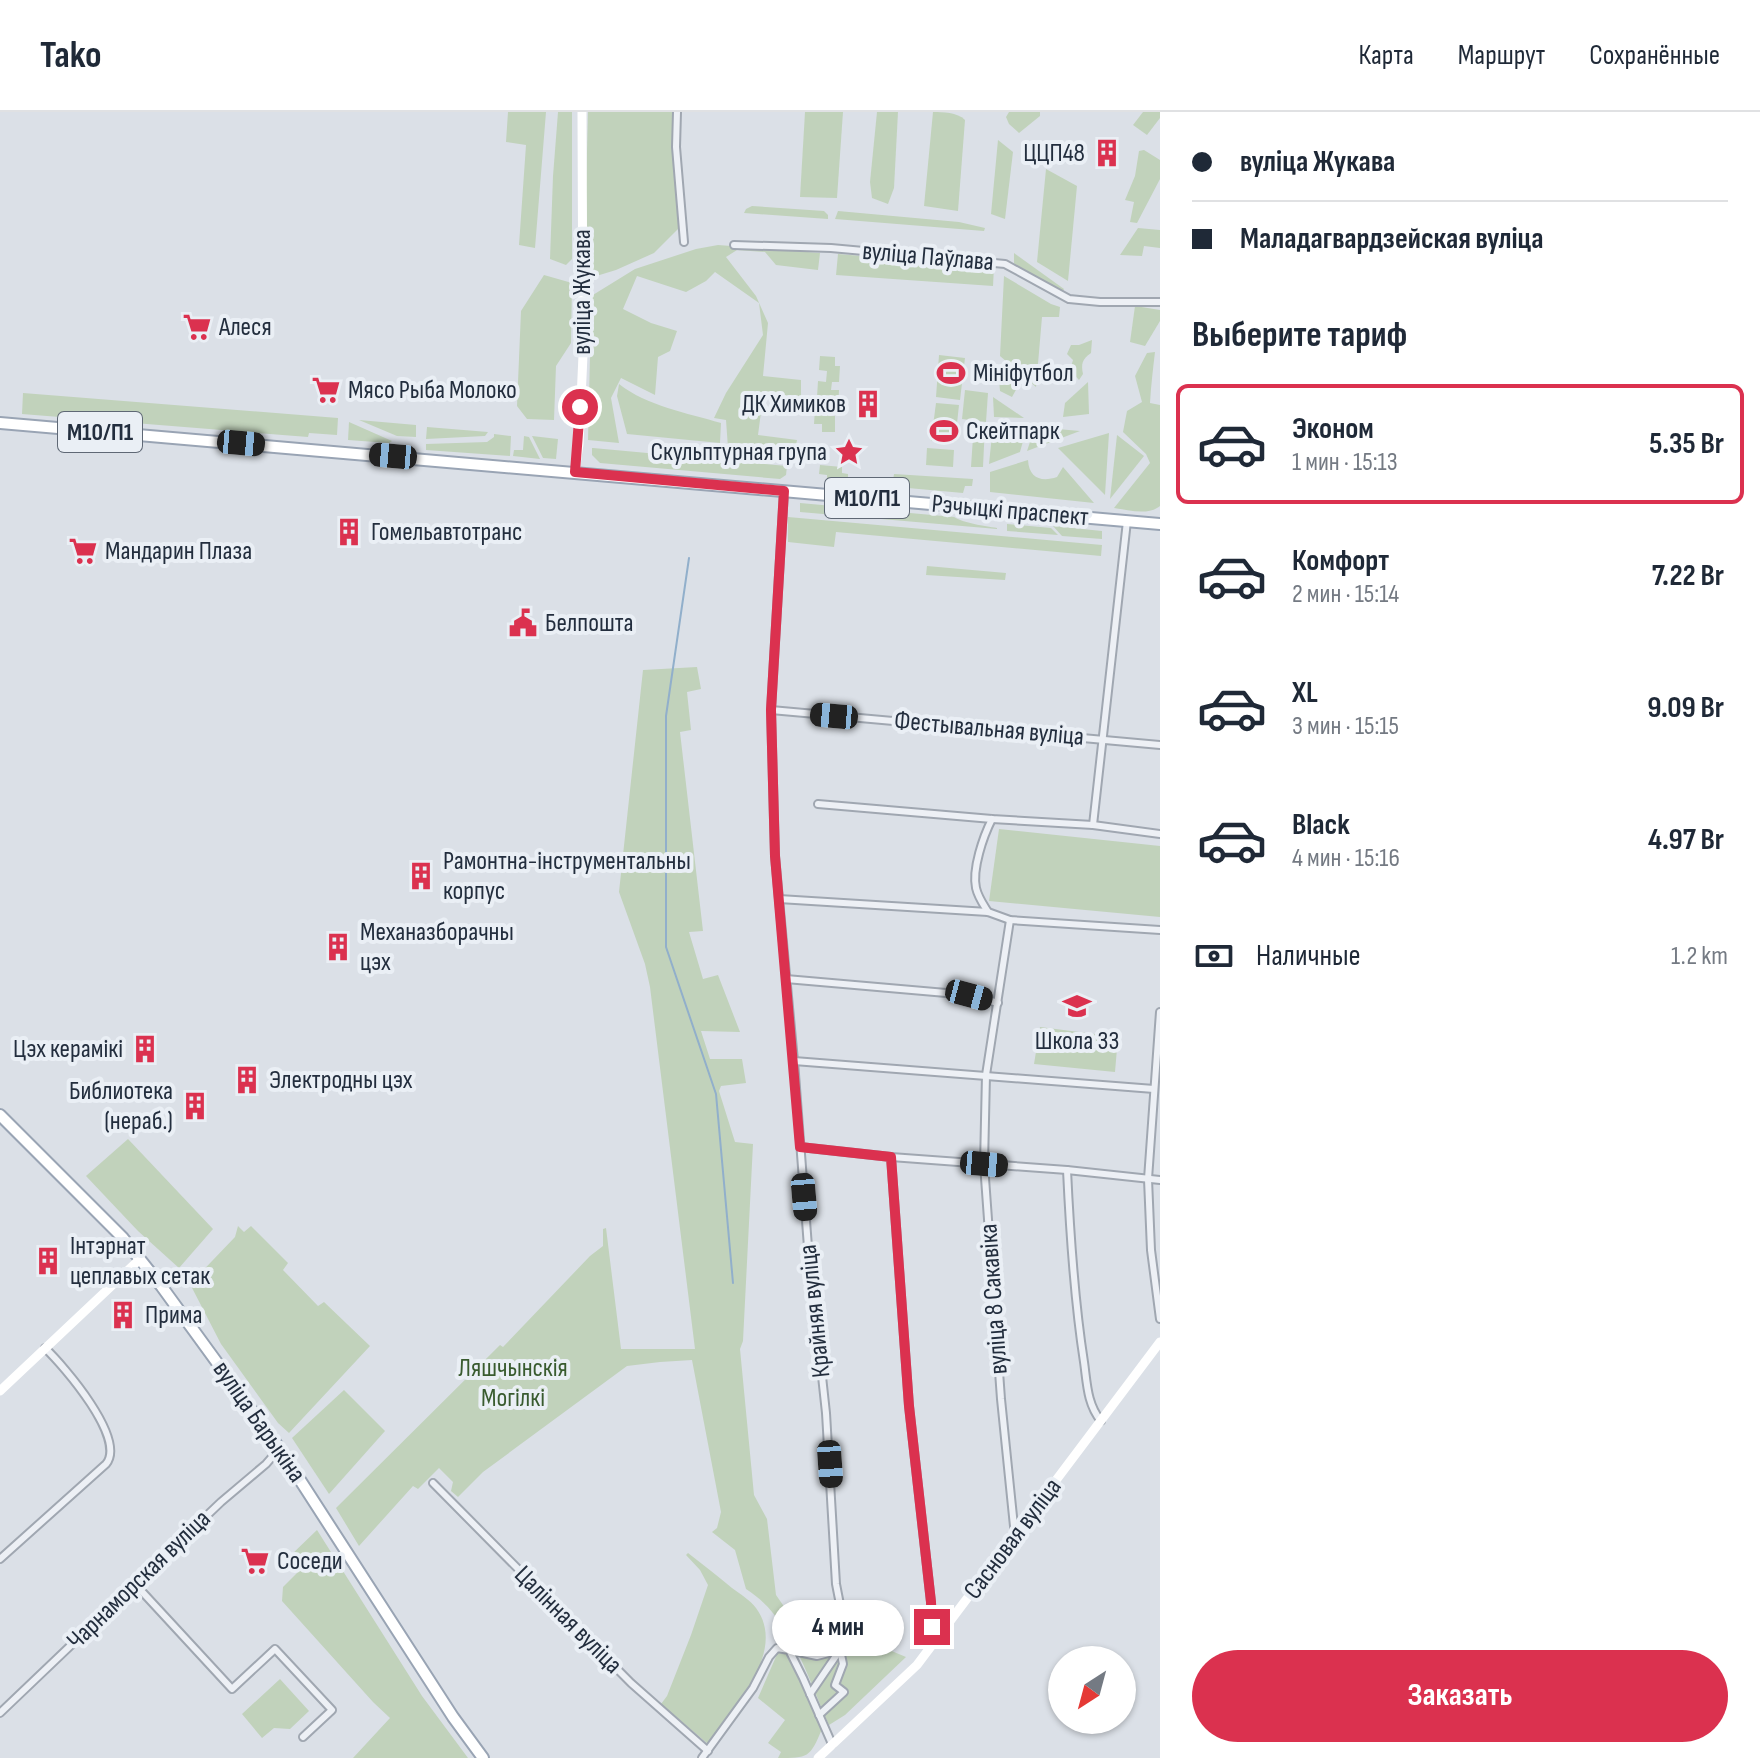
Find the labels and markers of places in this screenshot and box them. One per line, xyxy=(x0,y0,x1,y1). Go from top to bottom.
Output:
place label: ЦЦП48 xyxy=(1023,138,1085,169)
building icon: ЦЦП48 xyxy=(1092,138,1122,168)
supermarket icon: Алеся xyxy=(182,312,212,342)
place label: Алеся xyxy=(218,312,272,343)
sports icon: Мініфутбол xyxy=(936,358,966,388)
place label: Мініфутбол xyxy=(973,358,1074,389)
supermarket icon: Мясо Рыба Молоко xyxy=(311,375,341,405)
place label: Мясо Рыба Молоко xyxy=(348,375,517,406)
place label: ДК Химиков xyxy=(742,389,846,420)
building icon: ДК Химиков xyxy=(853,389,883,419)
sports icon: Скейтпарк xyxy=(929,416,959,446)
place label: Скейтпарк xyxy=(966,416,1060,447)
place label: Скульптурная група xyxy=(650,437,827,468)
place icon: Скульптурная група xyxy=(834,437,864,467)
building icon: Гомельавтотранс xyxy=(334,517,364,547)
place label: Гомельавтотранс xyxy=(371,517,523,548)
supermarket icon: Мандарин Плаза xyxy=(68,536,98,566)
place label: Мандарин Плаза xyxy=(105,536,252,567)
public building icon: Белпошта xyxy=(508,608,538,638)
place label: Белпошта xyxy=(545,608,634,639)
place label: Рамонтна-інструментальны корпус xyxy=(443,846,691,907)
building icon: Рамонтна-інструментальны корпус xyxy=(406,861,436,891)
place label: Механазборачны цэх xyxy=(360,917,514,978)
building icon: Механазборачны цэх xyxy=(323,932,353,962)
school or university icon: Школа 33 xyxy=(1062,991,1092,1021)
place label: Школа 33 xyxy=(1035,1026,1119,1057)
place label: Цэх керамікі xyxy=(13,1034,123,1065)
building icon: Цэх керамікі xyxy=(130,1034,160,1064)
building icon: Электродны цэх xyxy=(232,1065,262,1095)
place label: Электродны цэх xyxy=(269,1065,413,1096)
place label: Библиотека (нераб.) xyxy=(69,1076,173,1137)
building icon: Библиотека (нераб.) xyxy=(180,1091,210,1121)
place label: Інтэрнат цеплавых сетак xyxy=(70,1231,210,1292)
building icon: Інтэрнат цеплавых сетак xyxy=(33,1246,63,1276)
building icon: Прима xyxy=(108,1300,138,1330)
place label: Прима xyxy=(145,1300,203,1331)
supermarket icon: Соседи xyxy=(240,1546,270,1576)
place label: Соседи xyxy=(277,1546,343,1577)

